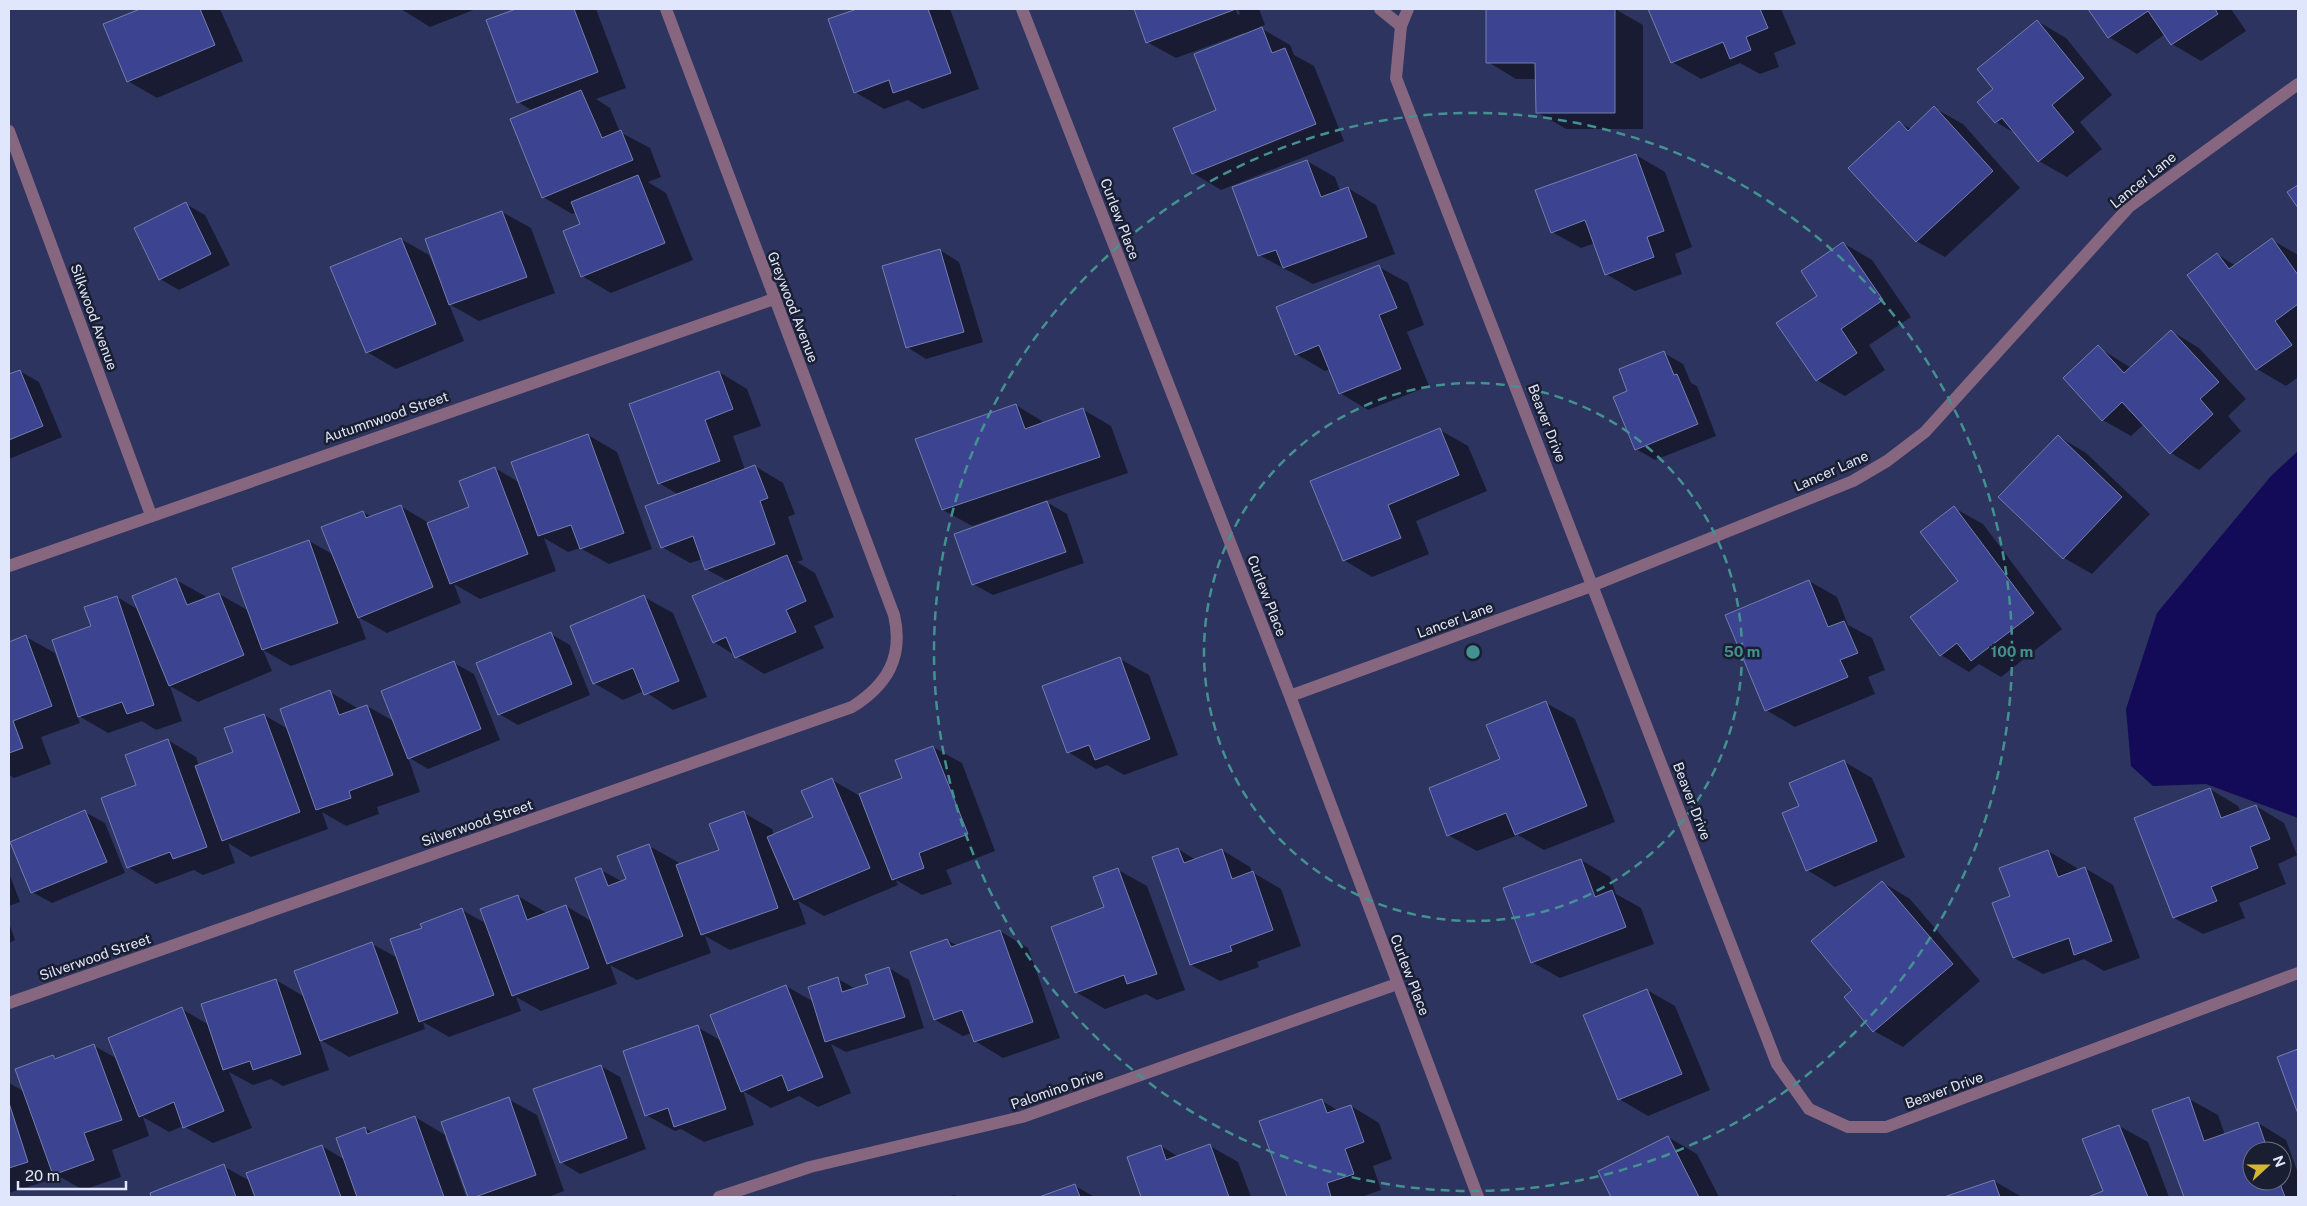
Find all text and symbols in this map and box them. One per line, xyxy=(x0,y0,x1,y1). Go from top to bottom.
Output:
street label: Lancer Lane xyxy=(2107,149,2179,211)
street label: Curlew Place xyxy=(1097,176,1143,262)
street label: Greywood Avenue xyxy=(764,249,822,365)
street label: Silkwood Avenue xyxy=(67,262,121,372)
street label: Beaver Drive xyxy=(1525,382,1569,464)
street label: Autumnwood Street xyxy=(322,388,450,446)
street label: Lancer Lane xyxy=(1791,447,1871,495)
street label: Curlew Place xyxy=(1244,553,1290,639)
street label: Lancer Lane xyxy=(1415,599,1495,641)
centre of rings xyxy=(1464,643,1482,661)
text: 50 m xyxy=(1724,643,1760,660)
text: 100 m xyxy=(1991,643,2033,660)
street label: Beaver Drive xyxy=(1670,760,1714,842)
street label: Silverwood Street xyxy=(419,796,535,850)
street label: Silverwood Street xyxy=(37,930,153,984)
street label: Curlew Place xyxy=(1387,932,1433,1018)
street label: Palomino Drive xyxy=(1009,1066,1105,1112)
street label: Beaver Drive xyxy=(1903,1068,1985,1112)
north arrow xyxy=(2242,1141,2292,1191)
text: N xyxy=(2270,1153,2289,1169)
scale bar xyxy=(18,1158,125,1190)
text: 20 m xyxy=(25,1167,60,1184)

